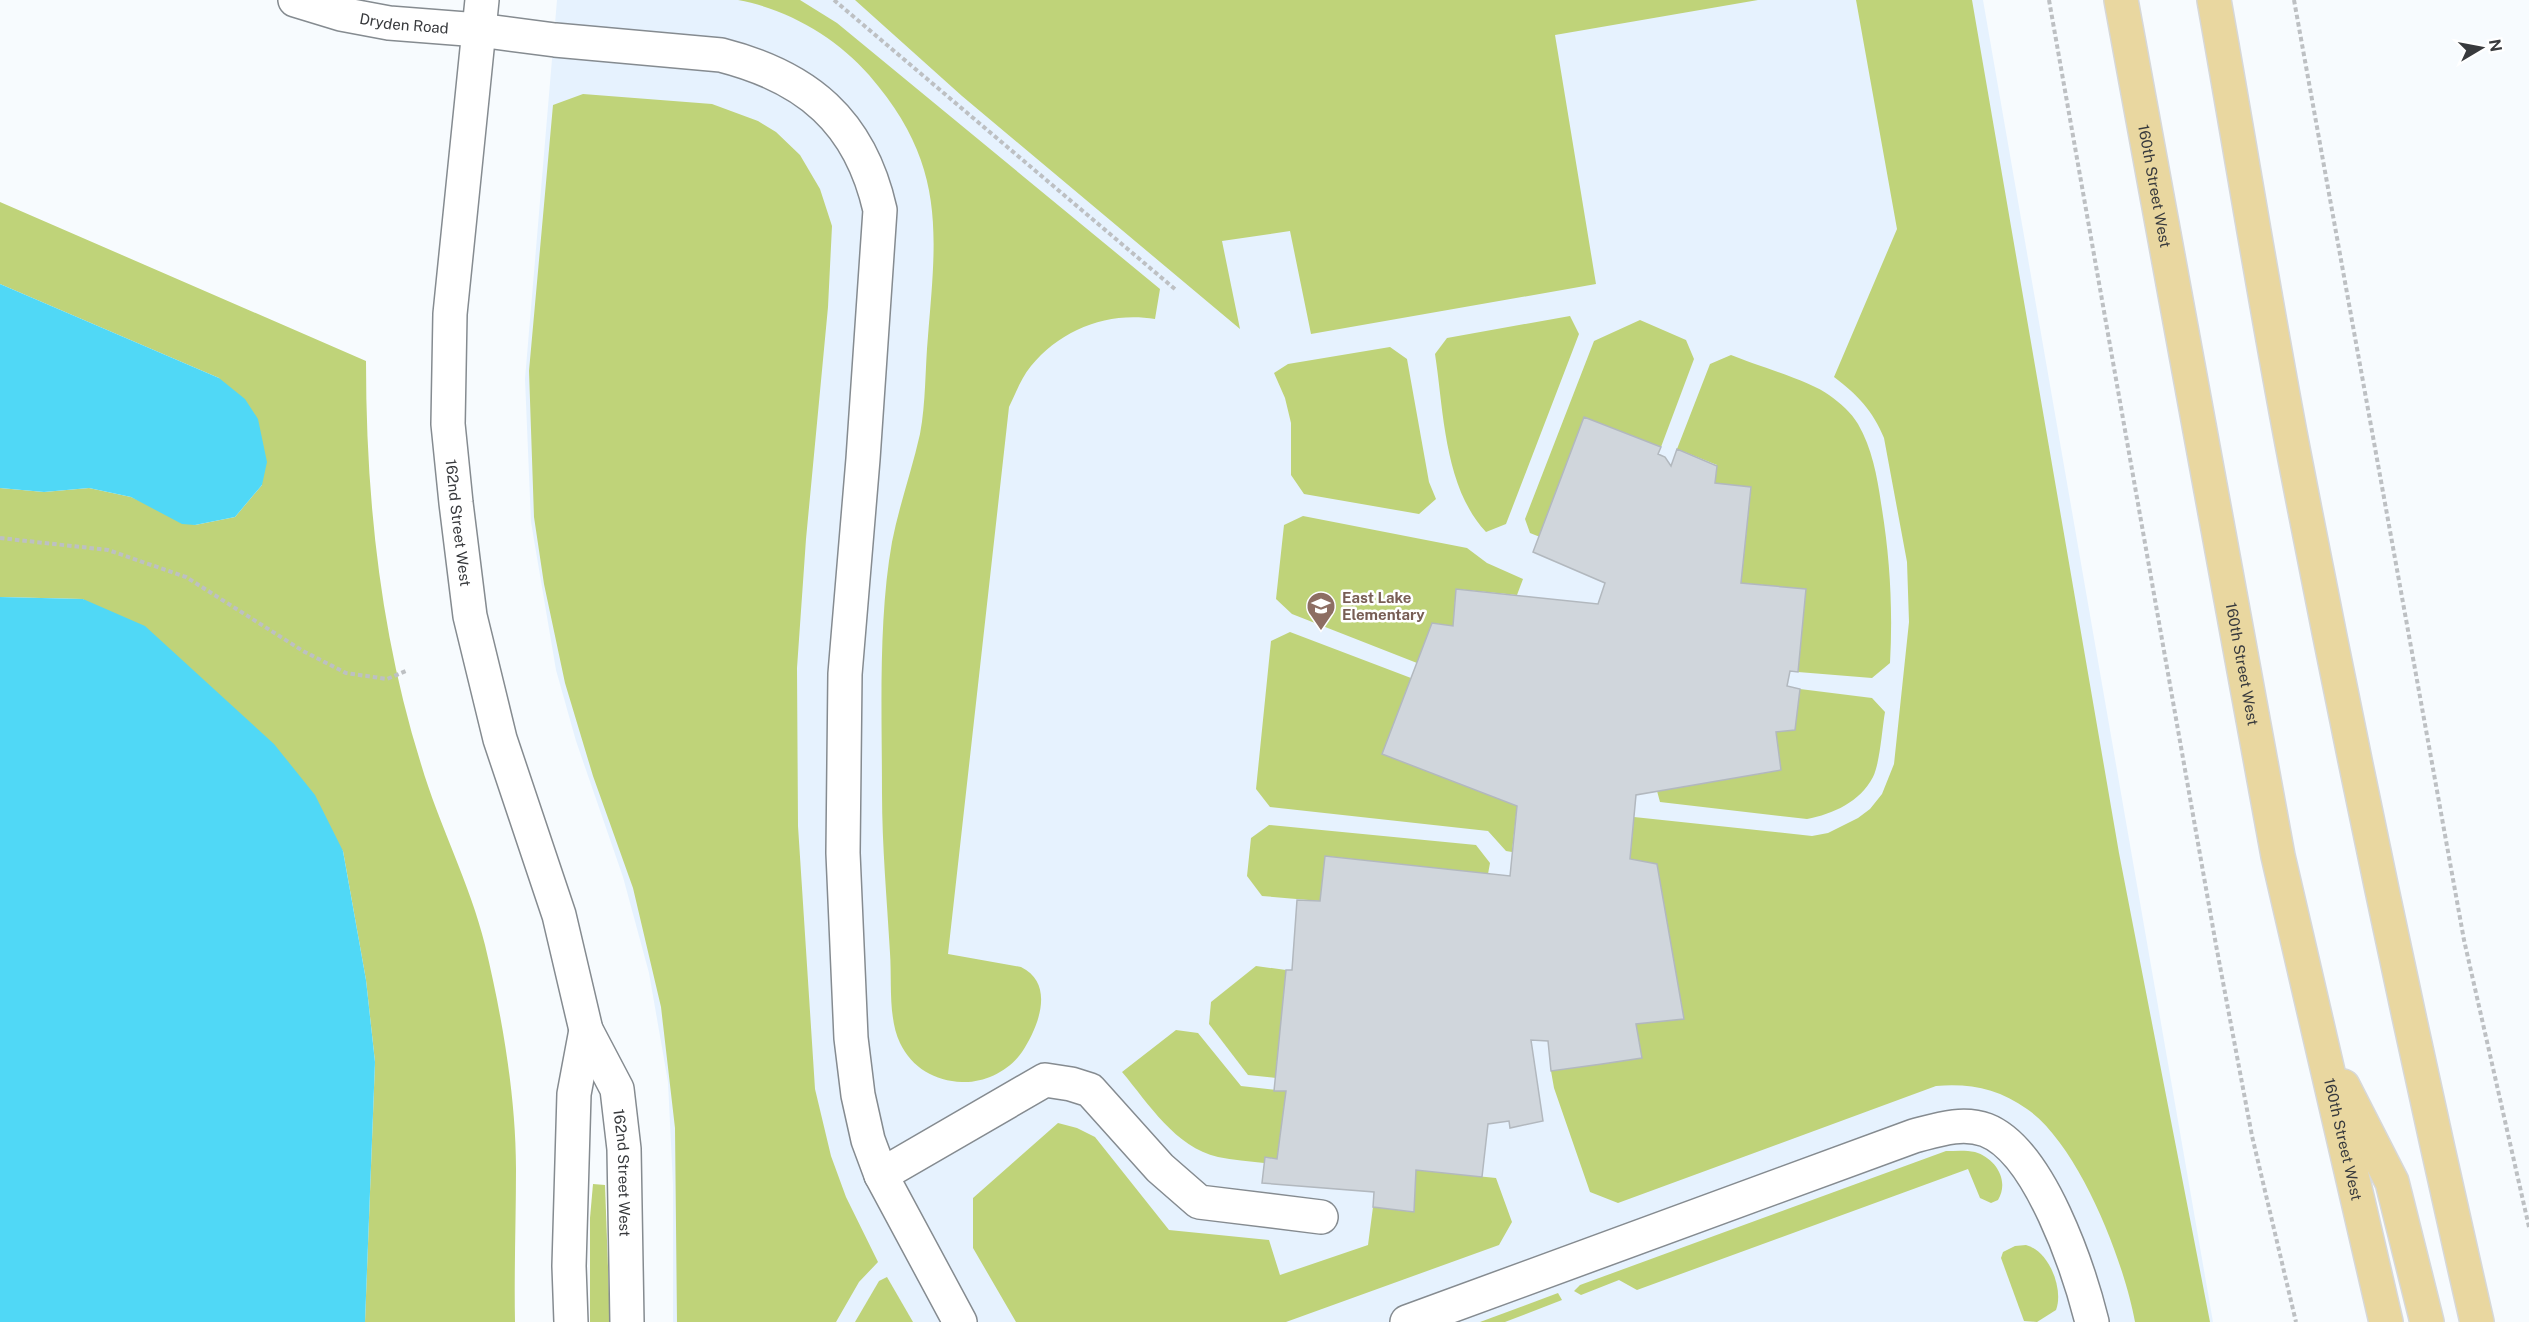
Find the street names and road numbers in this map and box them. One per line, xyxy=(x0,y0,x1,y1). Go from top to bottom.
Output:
street label: Dryden Road xyxy=(358,9,449,36)
street label: 160th Street West xyxy=(2135,123,2175,249)
street label: 162nd Street West xyxy=(443,458,475,588)
street label: 160th Street West xyxy=(2223,601,2262,727)
street label: 160th Street West xyxy=(2321,1076,2366,1202)
street label: 162nd Street West xyxy=(611,1108,634,1237)

